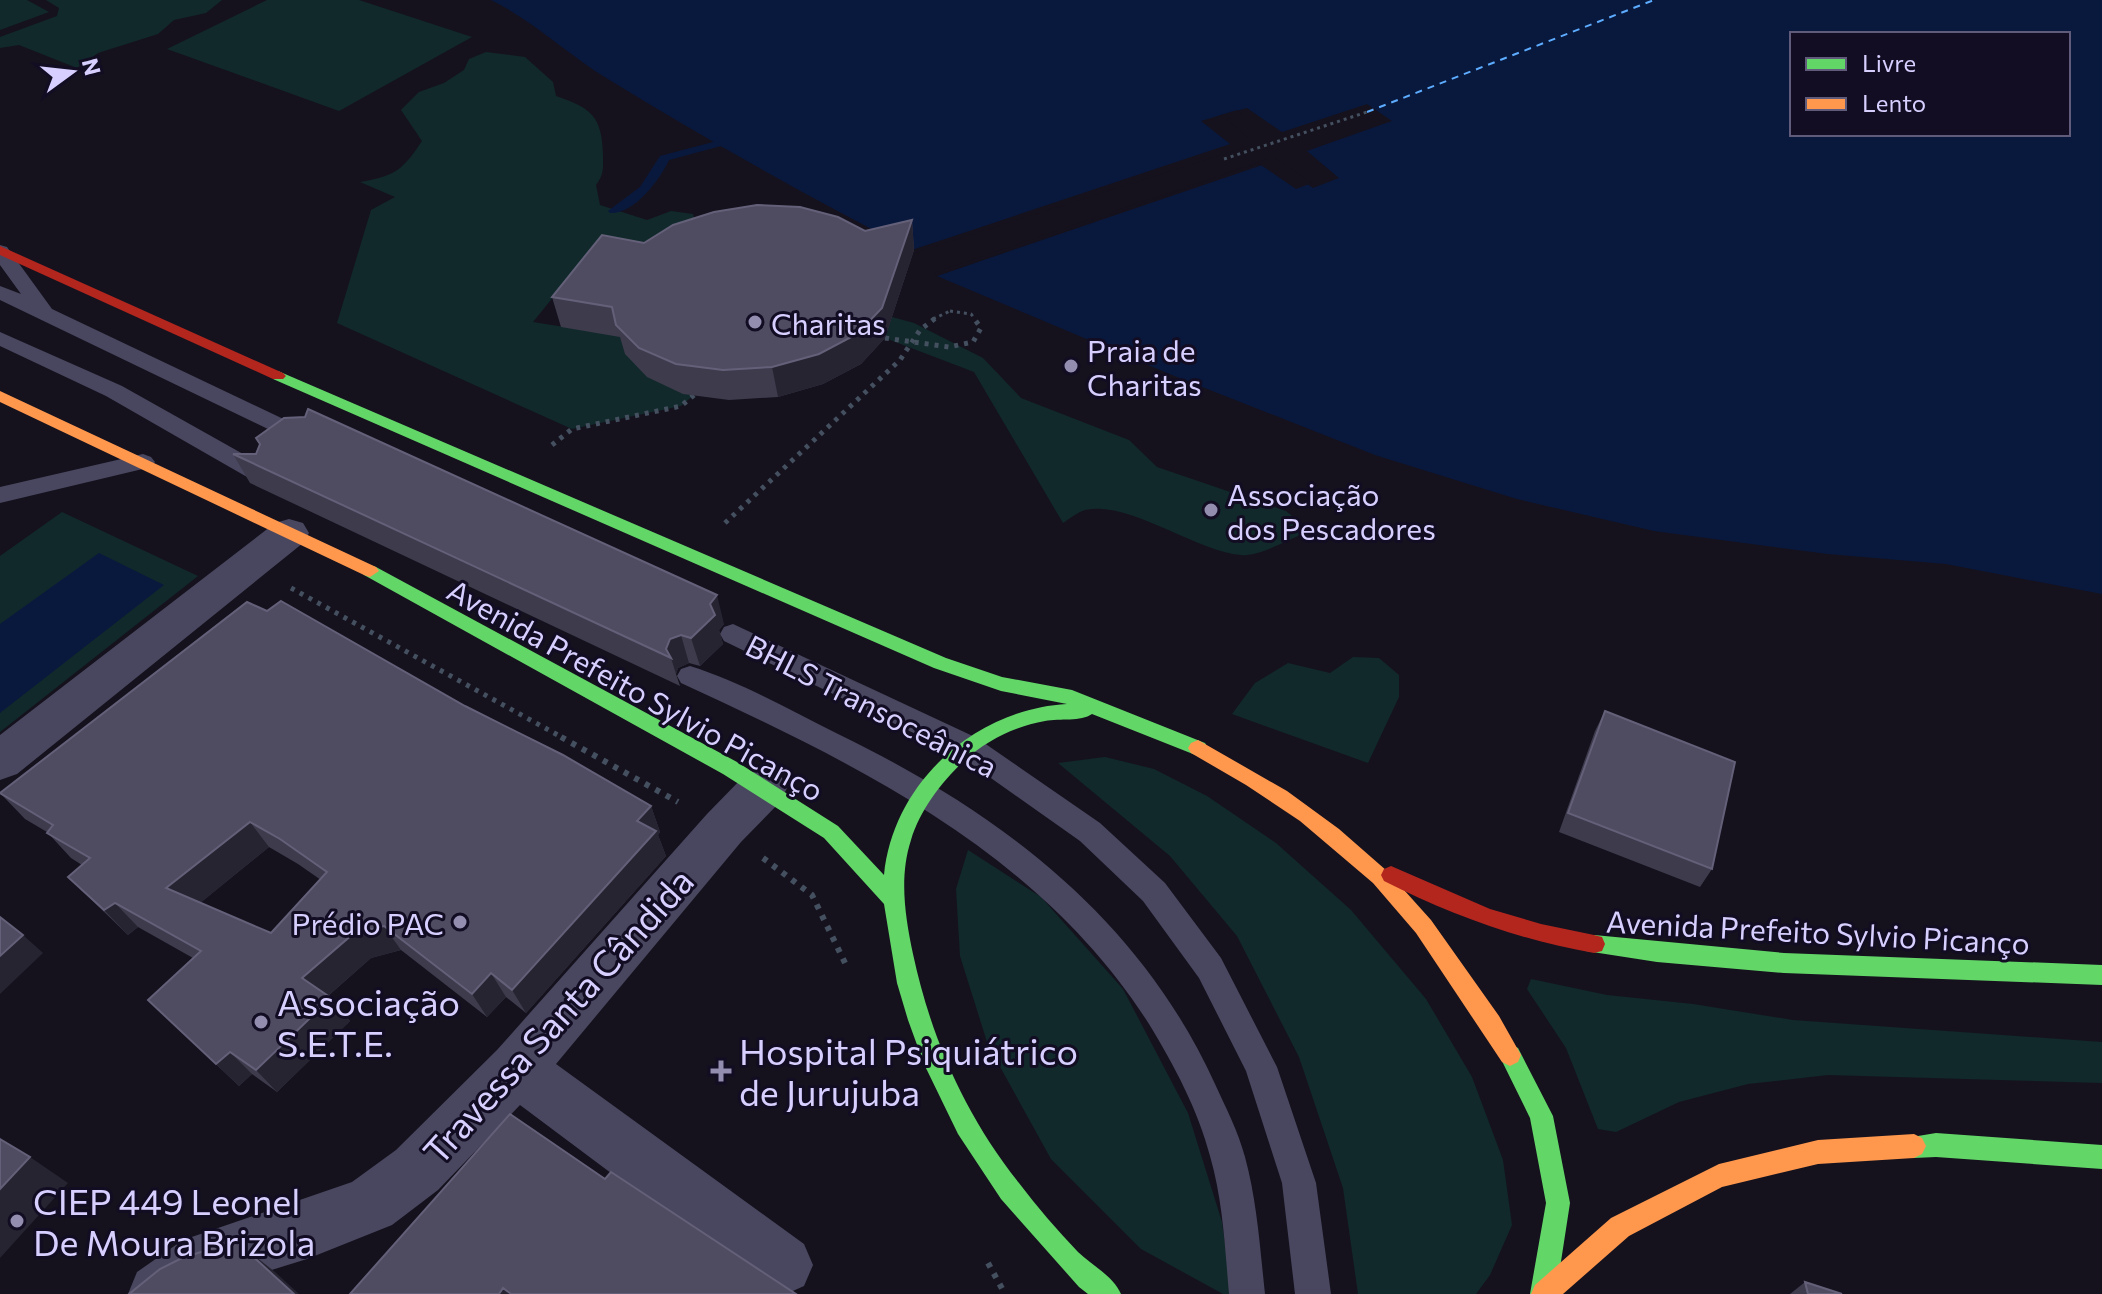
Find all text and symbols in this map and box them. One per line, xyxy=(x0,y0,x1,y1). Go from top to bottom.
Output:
north arrow xyxy=(32,32,112,112)
legend xyxy=(1790,32,2070,136)
text: Livre xyxy=(1862,48,1916,77)
text: N xyxy=(77,55,107,78)
text: Lento xyxy=(1862,88,1926,117)
place label: Charitas xyxy=(771,304,886,341)
marker: Charitas xyxy=(746,313,764,331)
place label: Praia de Charitas xyxy=(1087,331,1202,402)
marker: Praia de Charitas xyxy=(1062,357,1080,375)
place label: Associação dos Pescadores xyxy=(1227,475,1436,546)
marker: Associação dos Pescadores xyxy=(1202,501,1220,519)
street label: Avenida Prefeito Sylvio Picanço xyxy=(442,570,830,808)
street label: BHLS Transoceânica xyxy=(740,626,1004,784)
street label: Travessa Santa Cândida xyxy=(413,858,701,1172)
street label: Avenida Prefeito Sylvio Picanço xyxy=(1605,901,2031,961)
place label: Prédio PAC xyxy=(292,904,444,941)
marker: Prédio PAC xyxy=(451,913,469,931)
place label: Associação S.E.T.E. xyxy=(277,979,460,1064)
marker: Associação S.E.T.E. xyxy=(252,1013,270,1031)
place label: Hospital Psiquiátrico de Jurujuba xyxy=(739,1028,1078,1113)
marker: Hospital Psiquiátrico de Jurujuba xyxy=(710,1060,732,1082)
place label: CIEP 449 Leonel De Moura Brizola xyxy=(33,1178,315,1263)
marker: CIEP 449 Leonel De Moura Brizola xyxy=(8,1212,26,1230)

